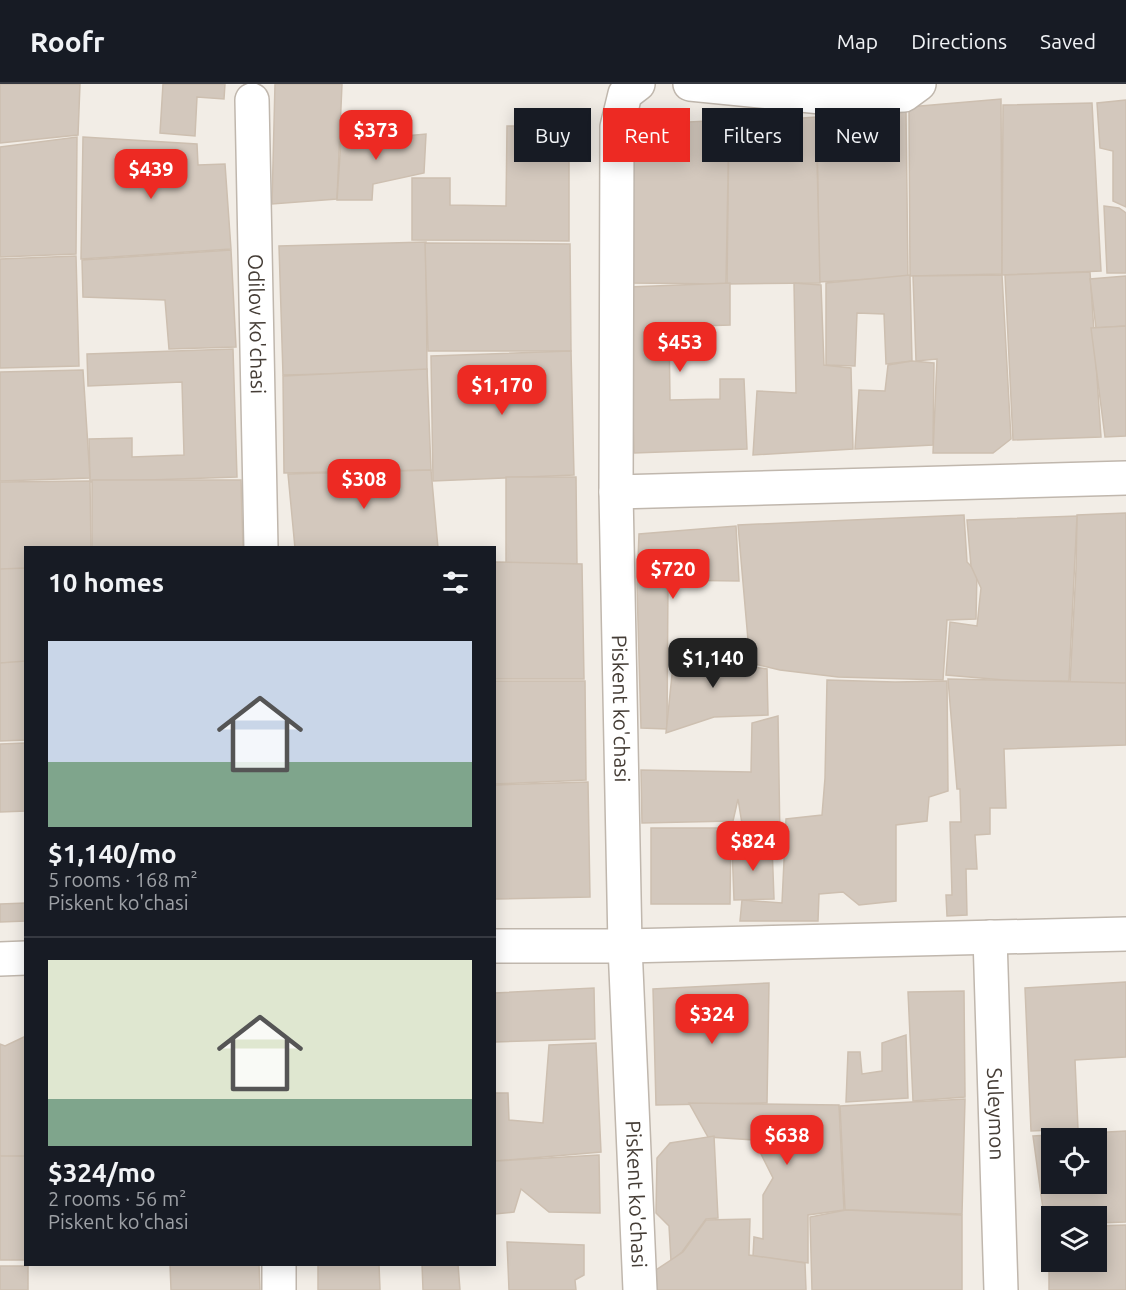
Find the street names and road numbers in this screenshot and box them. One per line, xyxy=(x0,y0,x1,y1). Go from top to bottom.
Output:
street label: Odilov ko'chasi xyxy=(244,253,271,394)
street label: Piskent ko'chasi xyxy=(608,635,635,783)
street label: Suleymon xyxy=(983,1067,1010,1161)
street label: Piskent ko'chasi xyxy=(622,1120,652,1269)

